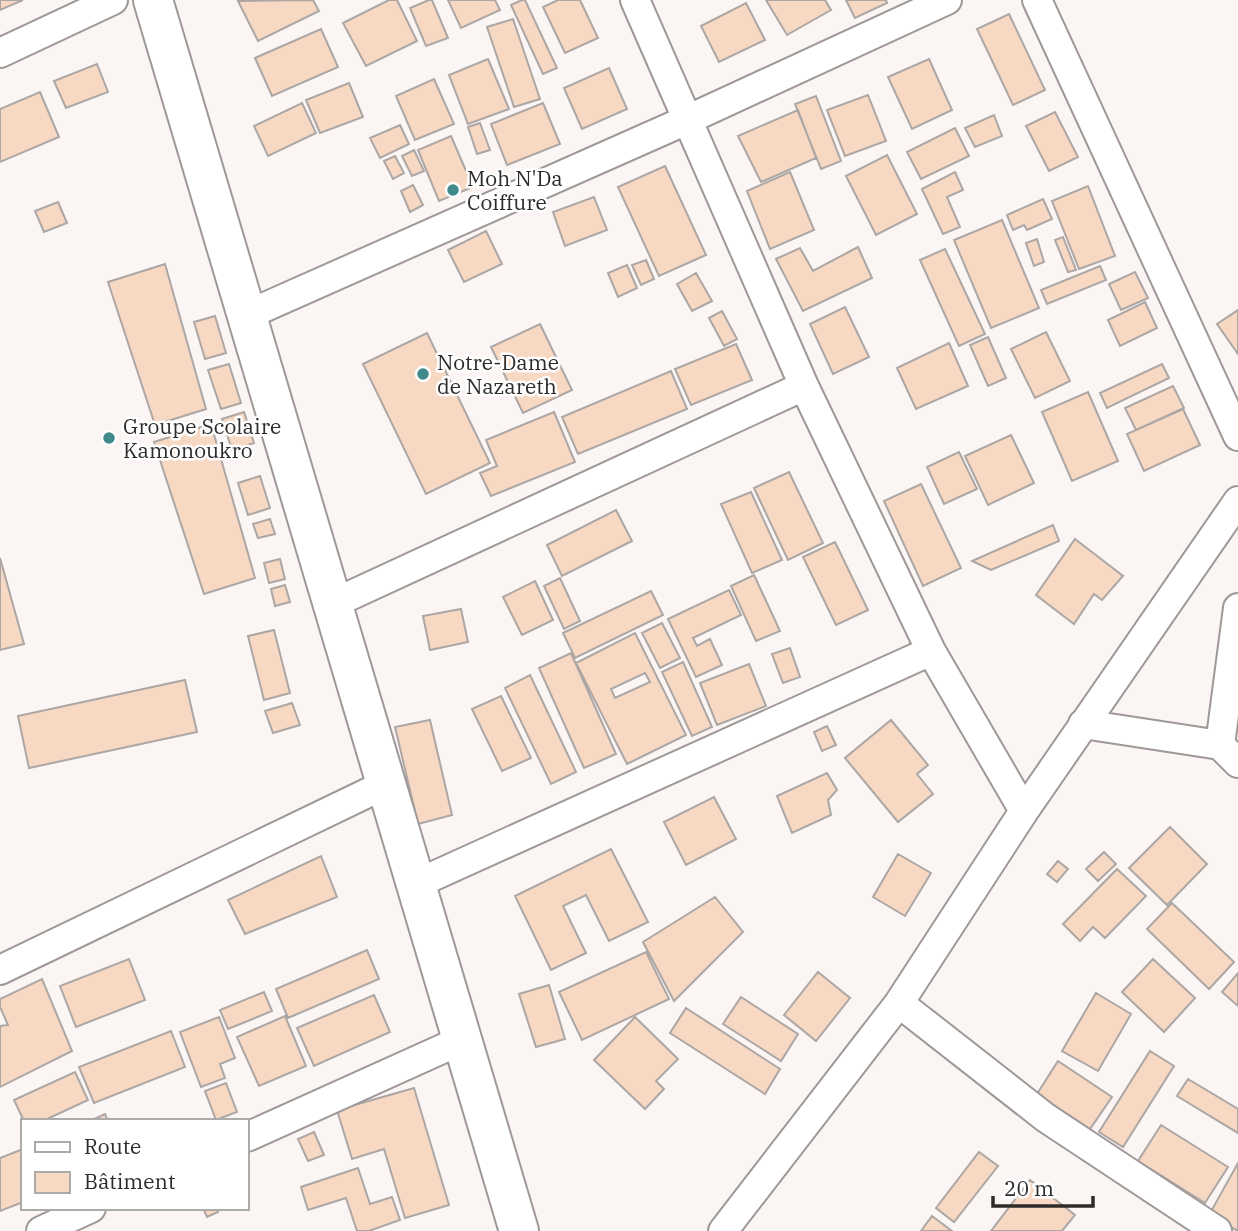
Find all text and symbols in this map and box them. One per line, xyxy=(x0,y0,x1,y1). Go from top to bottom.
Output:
place label: Moh N'Da Coiffure xyxy=(467,164,563,216)
marker: Moh N'Da Coiffure xyxy=(445,182,461,198)
place label: Notre-Dame de Nazareth xyxy=(437,348,559,400)
marker: Notre-Dame de Nazareth xyxy=(415,366,431,382)
place label: Groupe Scolaire Kamonoukro xyxy=(123,412,281,464)
marker: Groupe Scolaire Kamonoukro xyxy=(101,430,117,446)
legend xyxy=(21,1119,248,1210)
text: Route xyxy=(84,1132,141,1160)
scale bar xyxy=(993,1164,1093,1208)
text: Bâtiment xyxy=(84,1167,175,1195)
text: 20 m xyxy=(1004,1174,1054,1202)

